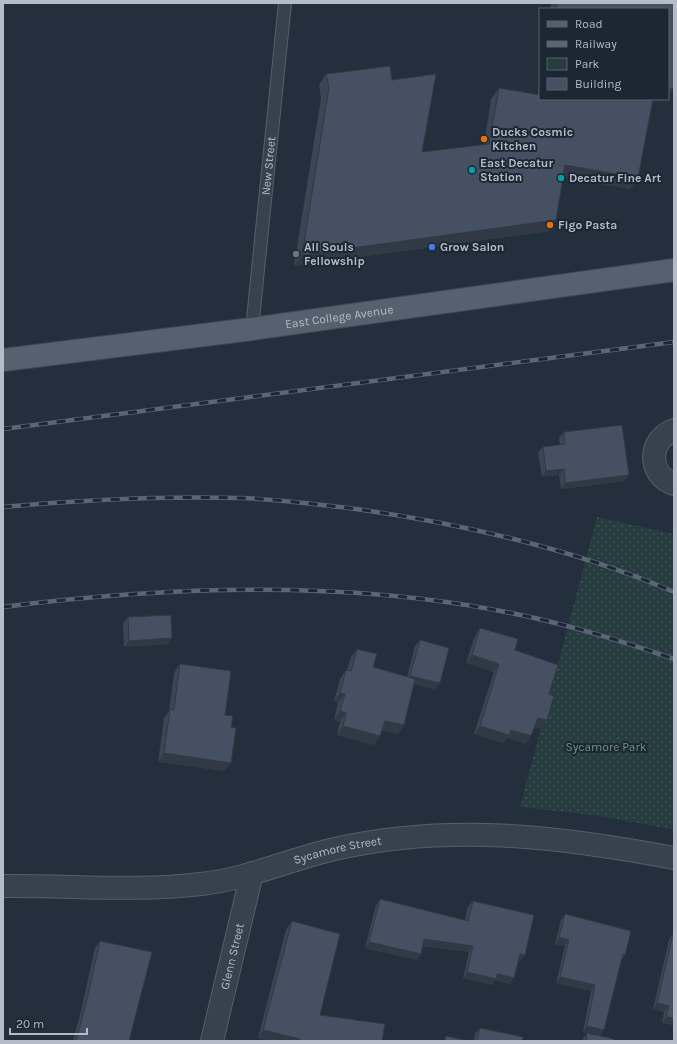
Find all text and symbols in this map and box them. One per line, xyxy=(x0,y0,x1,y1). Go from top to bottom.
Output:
legend xyxy=(539,8,669,100)
text: Road xyxy=(575,17,603,31)
text: Railway xyxy=(575,37,617,51)
text: Park xyxy=(575,57,600,71)
text: Building xyxy=(575,77,622,91)
place label: Ducks Cosmic Kitchen xyxy=(492,125,573,153)
marker: Ducks Cosmic Kitchen xyxy=(479,134,489,144)
street label: New Street xyxy=(259,135,278,196)
place label: East Decatur Station xyxy=(480,156,553,184)
marker: East Decatur Station xyxy=(467,165,477,175)
place label: Decatur Fine Art xyxy=(569,171,662,185)
marker: Decatur Fine Art xyxy=(556,173,566,183)
place label: Figo Pasta xyxy=(558,218,617,232)
marker: Figo Pasta xyxy=(545,220,555,230)
place label: All Souls Fellowship xyxy=(304,240,365,268)
place label: Grow Salon xyxy=(440,240,504,254)
marker: Grow Salon xyxy=(427,242,437,252)
marker: All Souls Fellowship xyxy=(291,249,301,259)
street label: East College Avenue xyxy=(284,302,394,331)
park label: Sycamore Park xyxy=(565,740,647,754)
street label: Sycamore Street xyxy=(292,833,383,867)
street label: Glenn Street xyxy=(218,921,247,991)
scale bar xyxy=(10,1010,87,1036)
text: 20 m xyxy=(16,1017,44,1031)

